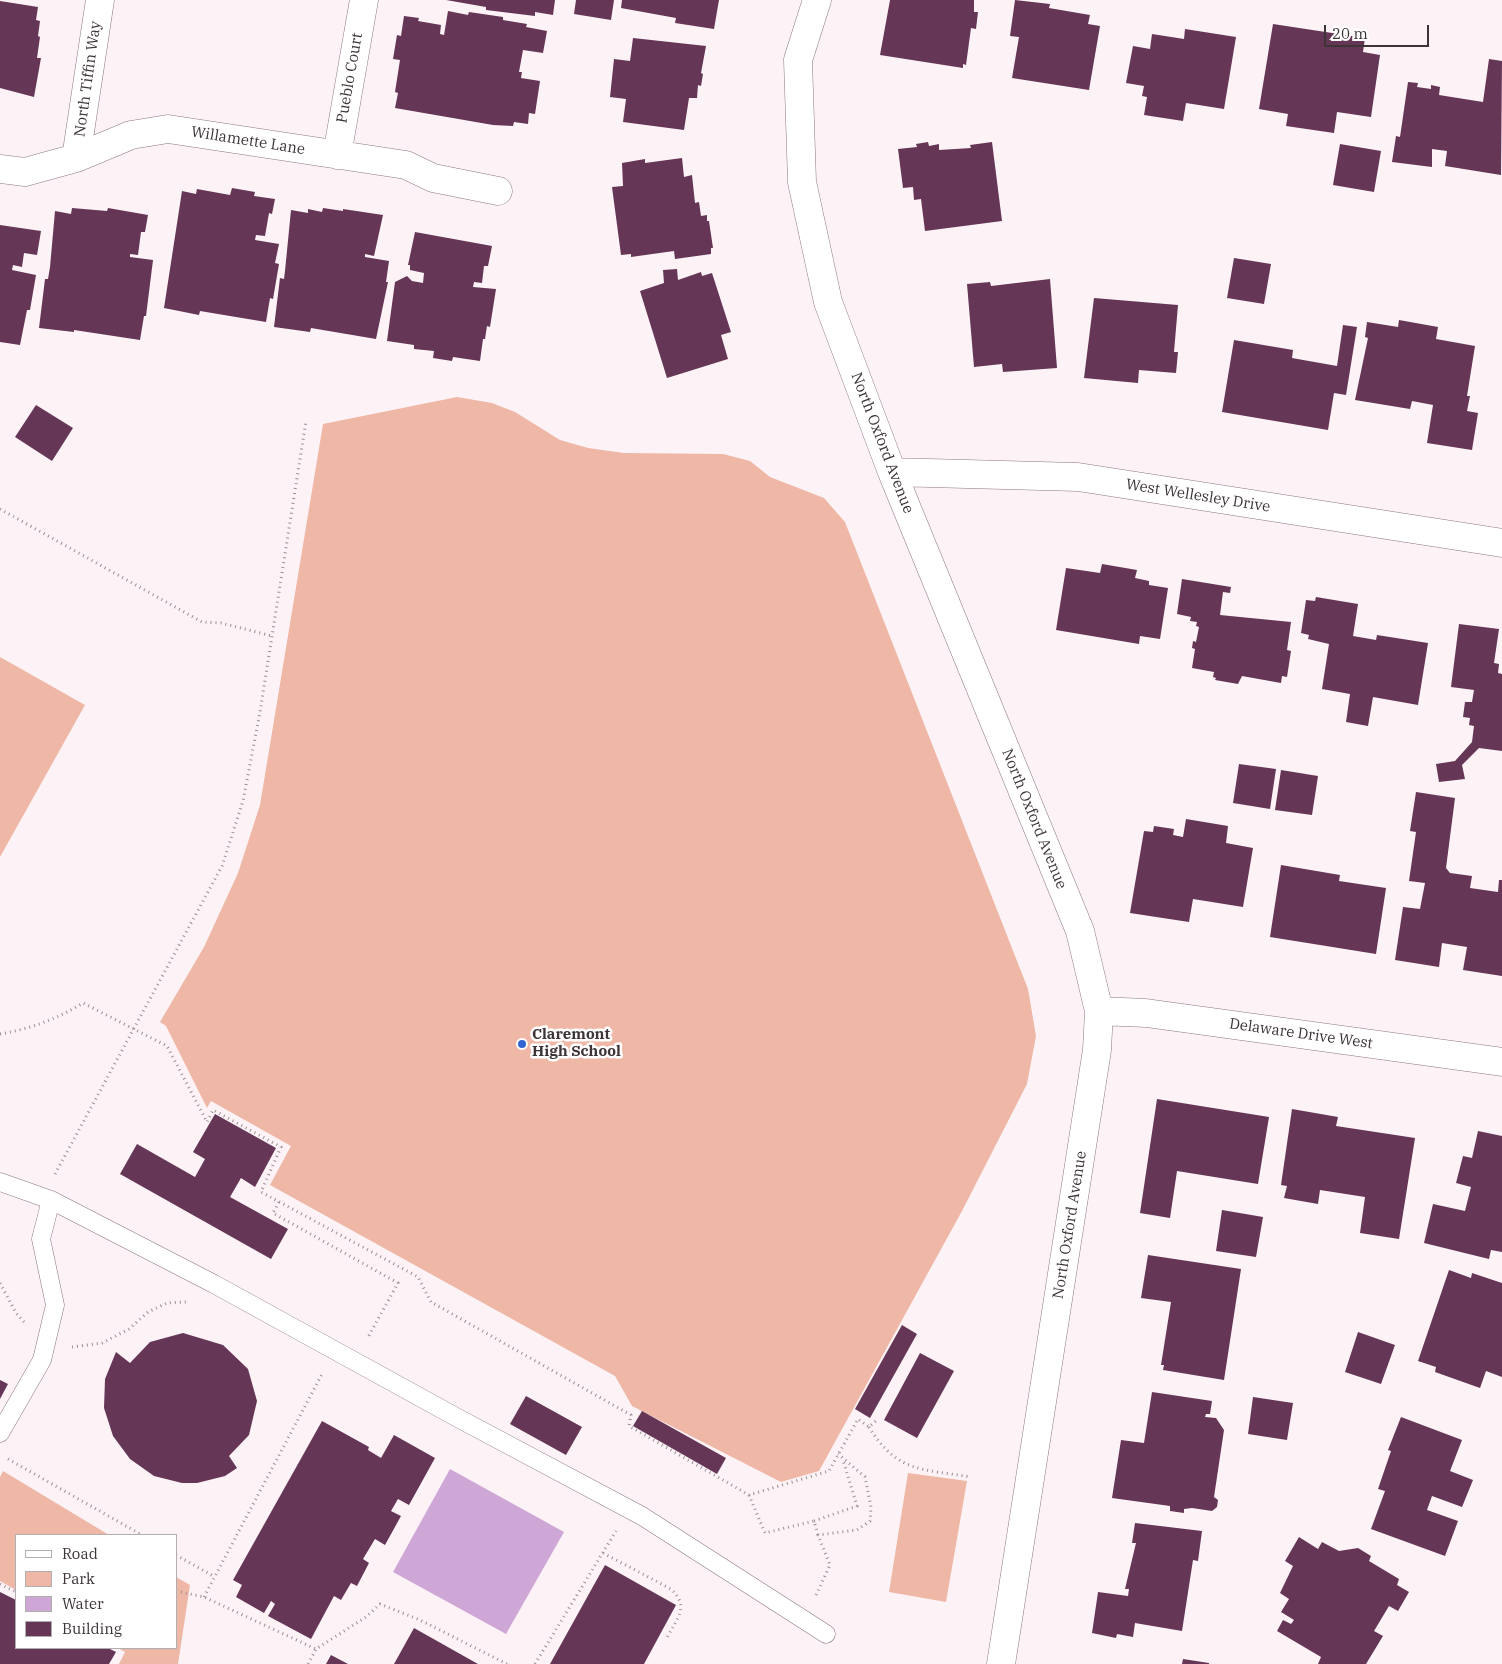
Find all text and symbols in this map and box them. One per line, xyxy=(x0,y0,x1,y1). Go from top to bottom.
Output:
scale bar xyxy=(1327,15,1432,47)
street label: North Tiffin Way xyxy=(71,20,105,138)
text: 20 m xyxy=(1332,24,1368,43)
street label: Pueblo Court xyxy=(333,31,367,125)
street label: Willamette Lane xyxy=(190,123,306,159)
street label: North Oxford Avenue xyxy=(847,370,917,516)
street label: West Wellesley Drive xyxy=(1125,476,1271,516)
street label: North Oxford Avenue xyxy=(998,746,1070,892)
street label: Delaware Drive West xyxy=(1228,1015,1374,1053)
place label: Claremont High School xyxy=(532,1026,621,1061)
marker: Claremont High School xyxy=(516,1038,528,1050)
street label: North Oxford Avenue xyxy=(1049,1150,1091,1300)
legend xyxy=(15,1534,178,1649)
text: Road xyxy=(62,1544,98,1563)
text: Park xyxy=(62,1569,95,1588)
text: Water xyxy=(62,1594,104,1613)
text: Building xyxy=(62,1619,122,1638)

